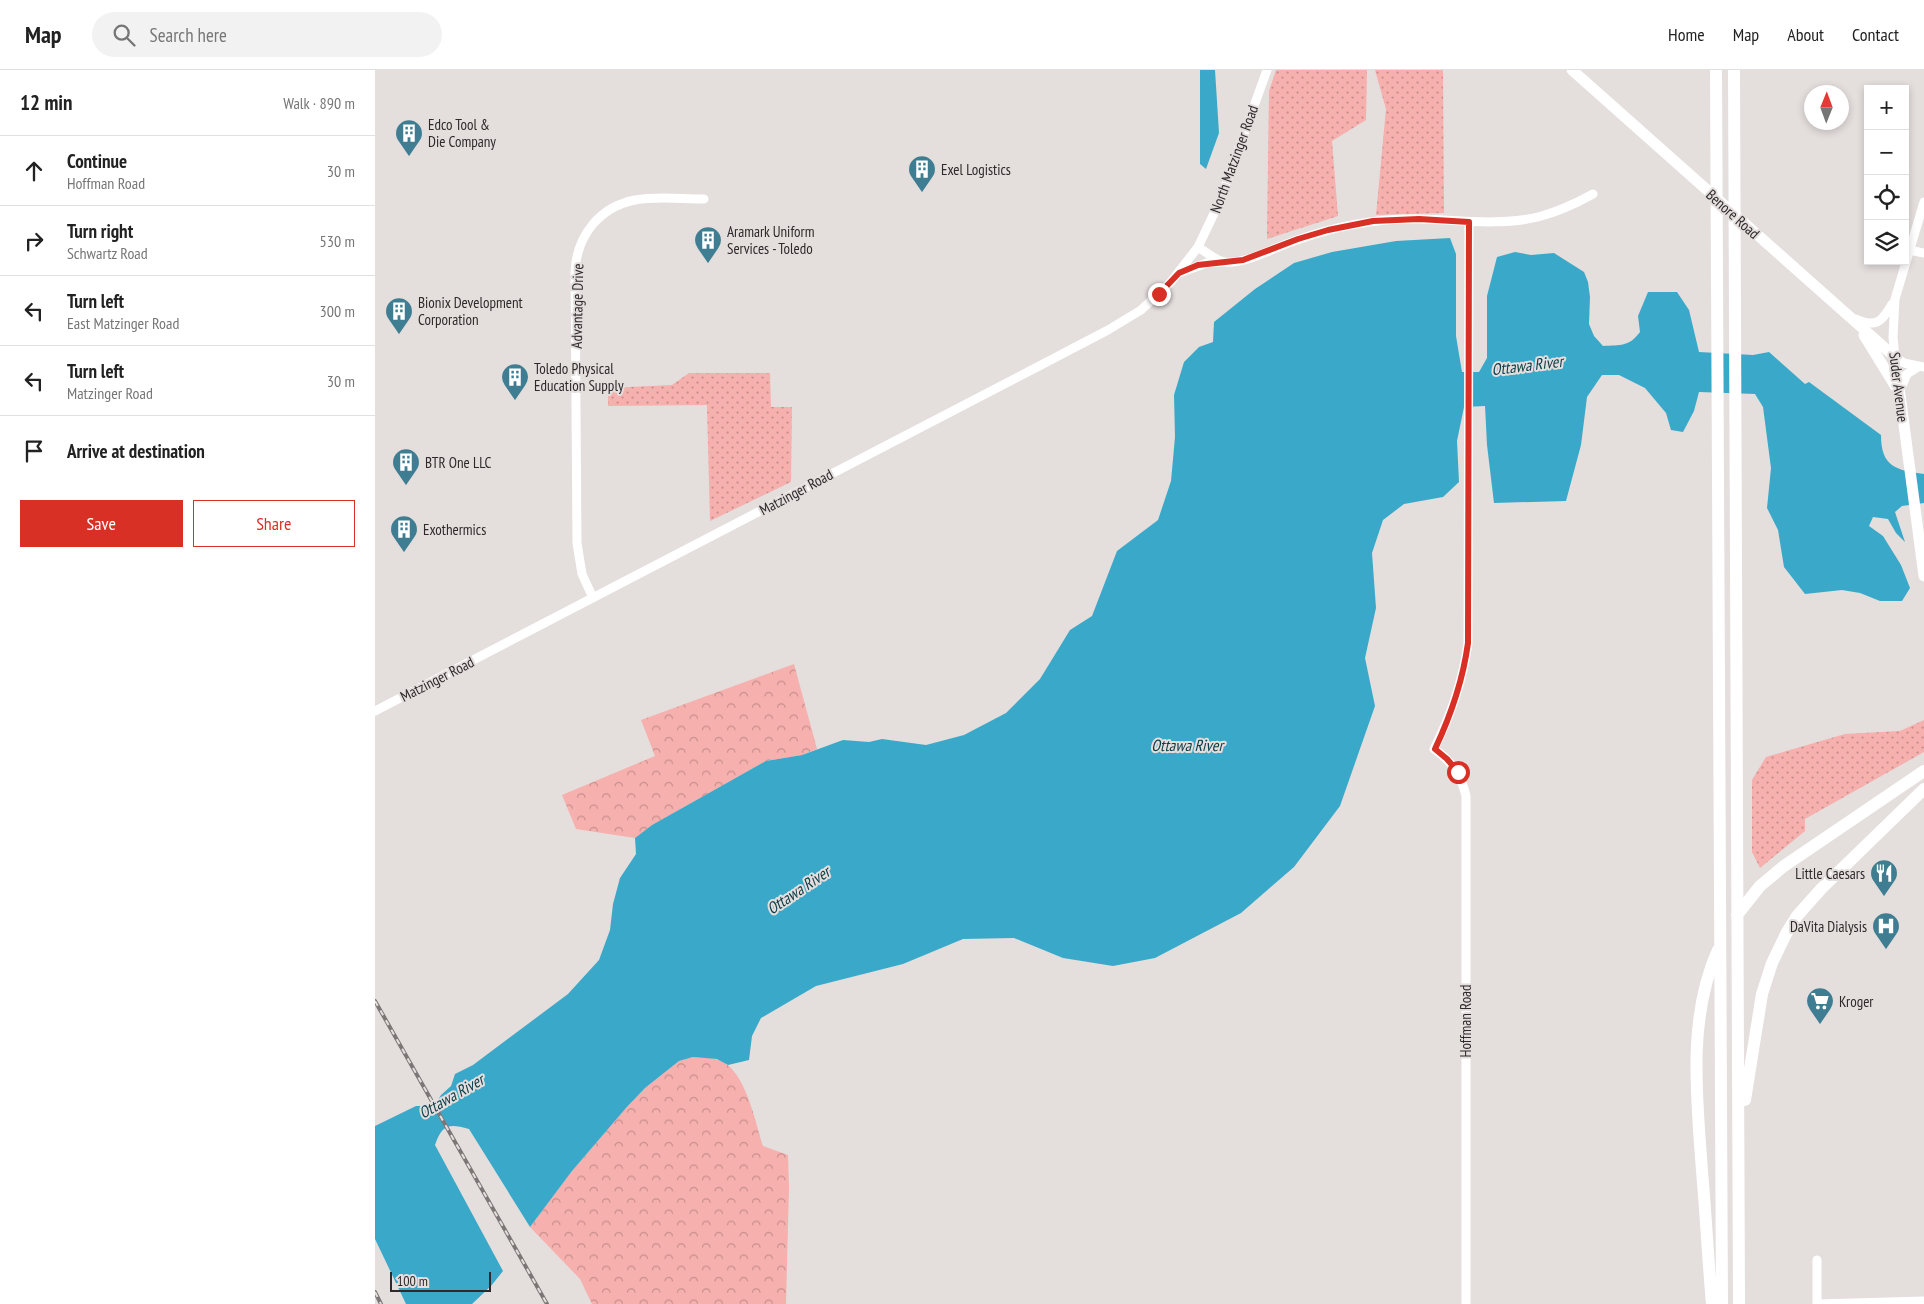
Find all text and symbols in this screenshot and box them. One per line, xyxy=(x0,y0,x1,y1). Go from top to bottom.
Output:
search box xyxy=(92,12,442,57)
text: Map xyxy=(25,19,62,50)
icon: search xyxy=(110,21,138,49)
text: Search here xyxy=(150,23,227,47)
text: Home xyxy=(1668,23,1705,46)
text: Map xyxy=(1733,23,1759,46)
text: About xyxy=(1787,23,1824,46)
text: Contact xyxy=(1852,23,1899,46)
north arrow xyxy=(1804,85,1849,130)
map controls xyxy=(1864,85,1909,265)
button: + xyxy=(1864,85,1909,130)
text: 12 min xyxy=(20,89,72,116)
text: Walk · 890 m xyxy=(283,93,355,113)
street label: North Matzinger Road xyxy=(1206,102,1262,216)
place label: Edco Tool & Die Company xyxy=(428,115,496,151)
building icon: Edco Tool & Die Company xyxy=(394,118,424,157)
button: − xyxy=(1864,130,1909,175)
text: Continue xyxy=(67,149,127,173)
building icon: Exel Logistics xyxy=(907,154,937,193)
icon: ahead xyxy=(20,157,48,185)
place label: Exel Logistics xyxy=(941,160,1011,179)
text: 30 m xyxy=(327,161,355,181)
text: Hoffman Road xyxy=(67,173,145,193)
button: locate xyxy=(1864,175,1909,220)
street label: Benore Road xyxy=(1702,185,1764,243)
text: Turn right xyxy=(67,219,133,243)
button: layers xyxy=(1864,220,1909,265)
place label: Aramark Uniform Services - Toledo xyxy=(727,222,814,258)
building icon: Aramark Uniform Services - Toledo xyxy=(693,225,723,264)
icon: right xyxy=(20,227,48,255)
text: 530 m xyxy=(320,231,355,251)
text: Schwartz Road xyxy=(67,243,148,263)
street label: Advantage Drive xyxy=(567,263,587,349)
route end xyxy=(1148,283,1171,306)
text: Turn left xyxy=(67,289,124,313)
place label: Bionix Development Corporation xyxy=(418,293,523,329)
building icon: Bionix Development Corporation xyxy=(384,296,414,335)
icon: left xyxy=(20,297,48,325)
text: 300 m xyxy=(320,301,355,321)
text: East Matzinger Road xyxy=(67,313,179,333)
water label: Ottawa River xyxy=(1490,350,1566,379)
street label: Suder Avenue xyxy=(1885,351,1913,423)
text: Turn left xyxy=(67,359,124,383)
place label: Toledo Physical Education Supply xyxy=(534,359,624,395)
building icon: Toledo Physical Education Supply xyxy=(500,362,530,401)
icon: left xyxy=(20,367,48,395)
text: 30 m xyxy=(327,371,355,391)
text: Matzinger Road xyxy=(67,383,153,403)
icon: arrive xyxy=(20,437,48,465)
text: Arrive at destination xyxy=(67,439,205,463)
building icon: BTR One LLC xyxy=(391,447,421,486)
place label: BTR One LLC xyxy=(425,453,492,472)
street label: Matzinger Road xyxy=(756,465,836,519)
button: Save xyxy=(20,500,183,547)
button: Share xyxy=(193,500,355,547)
building icon: Exothermics xyxy=(389,514,419,553)
place label: Exothermics xyxy=(423,520,486,539)
street label: Matzinger Road xyxy=(397,652,477,706)
water label: Ottawa River xyxy=(1151,735,1225,755)
route start xyxy=(1447,761,1470,784)
restaurant icon: Little Caesars xyxy=(1869,858,1899,897)
water label: Ottawa River xyxy=(763,860,835,918)
place label: Little Caesars xyxy=(1795,864,1865,883)
hospital icon: DaVita Dialysis xyxy=(1871,911,1901,950)
place label: DaVita Dialysis xyxy=(1790,917,1867,936)
street label: Hoffman Road xyxy=(1456,984,1475,1058)
supermarket icon: Kroger xyxy=(1805,986,1835,1025)
place label: Kroger xyxy=(1839,992,1874,1011)
water label: Ottawa River xyxy=(415,1068,489,1123)
scale bar xyxy=(390,1269,491,1292)
text: 100 m xyxy=(397,1272,428,1290)

